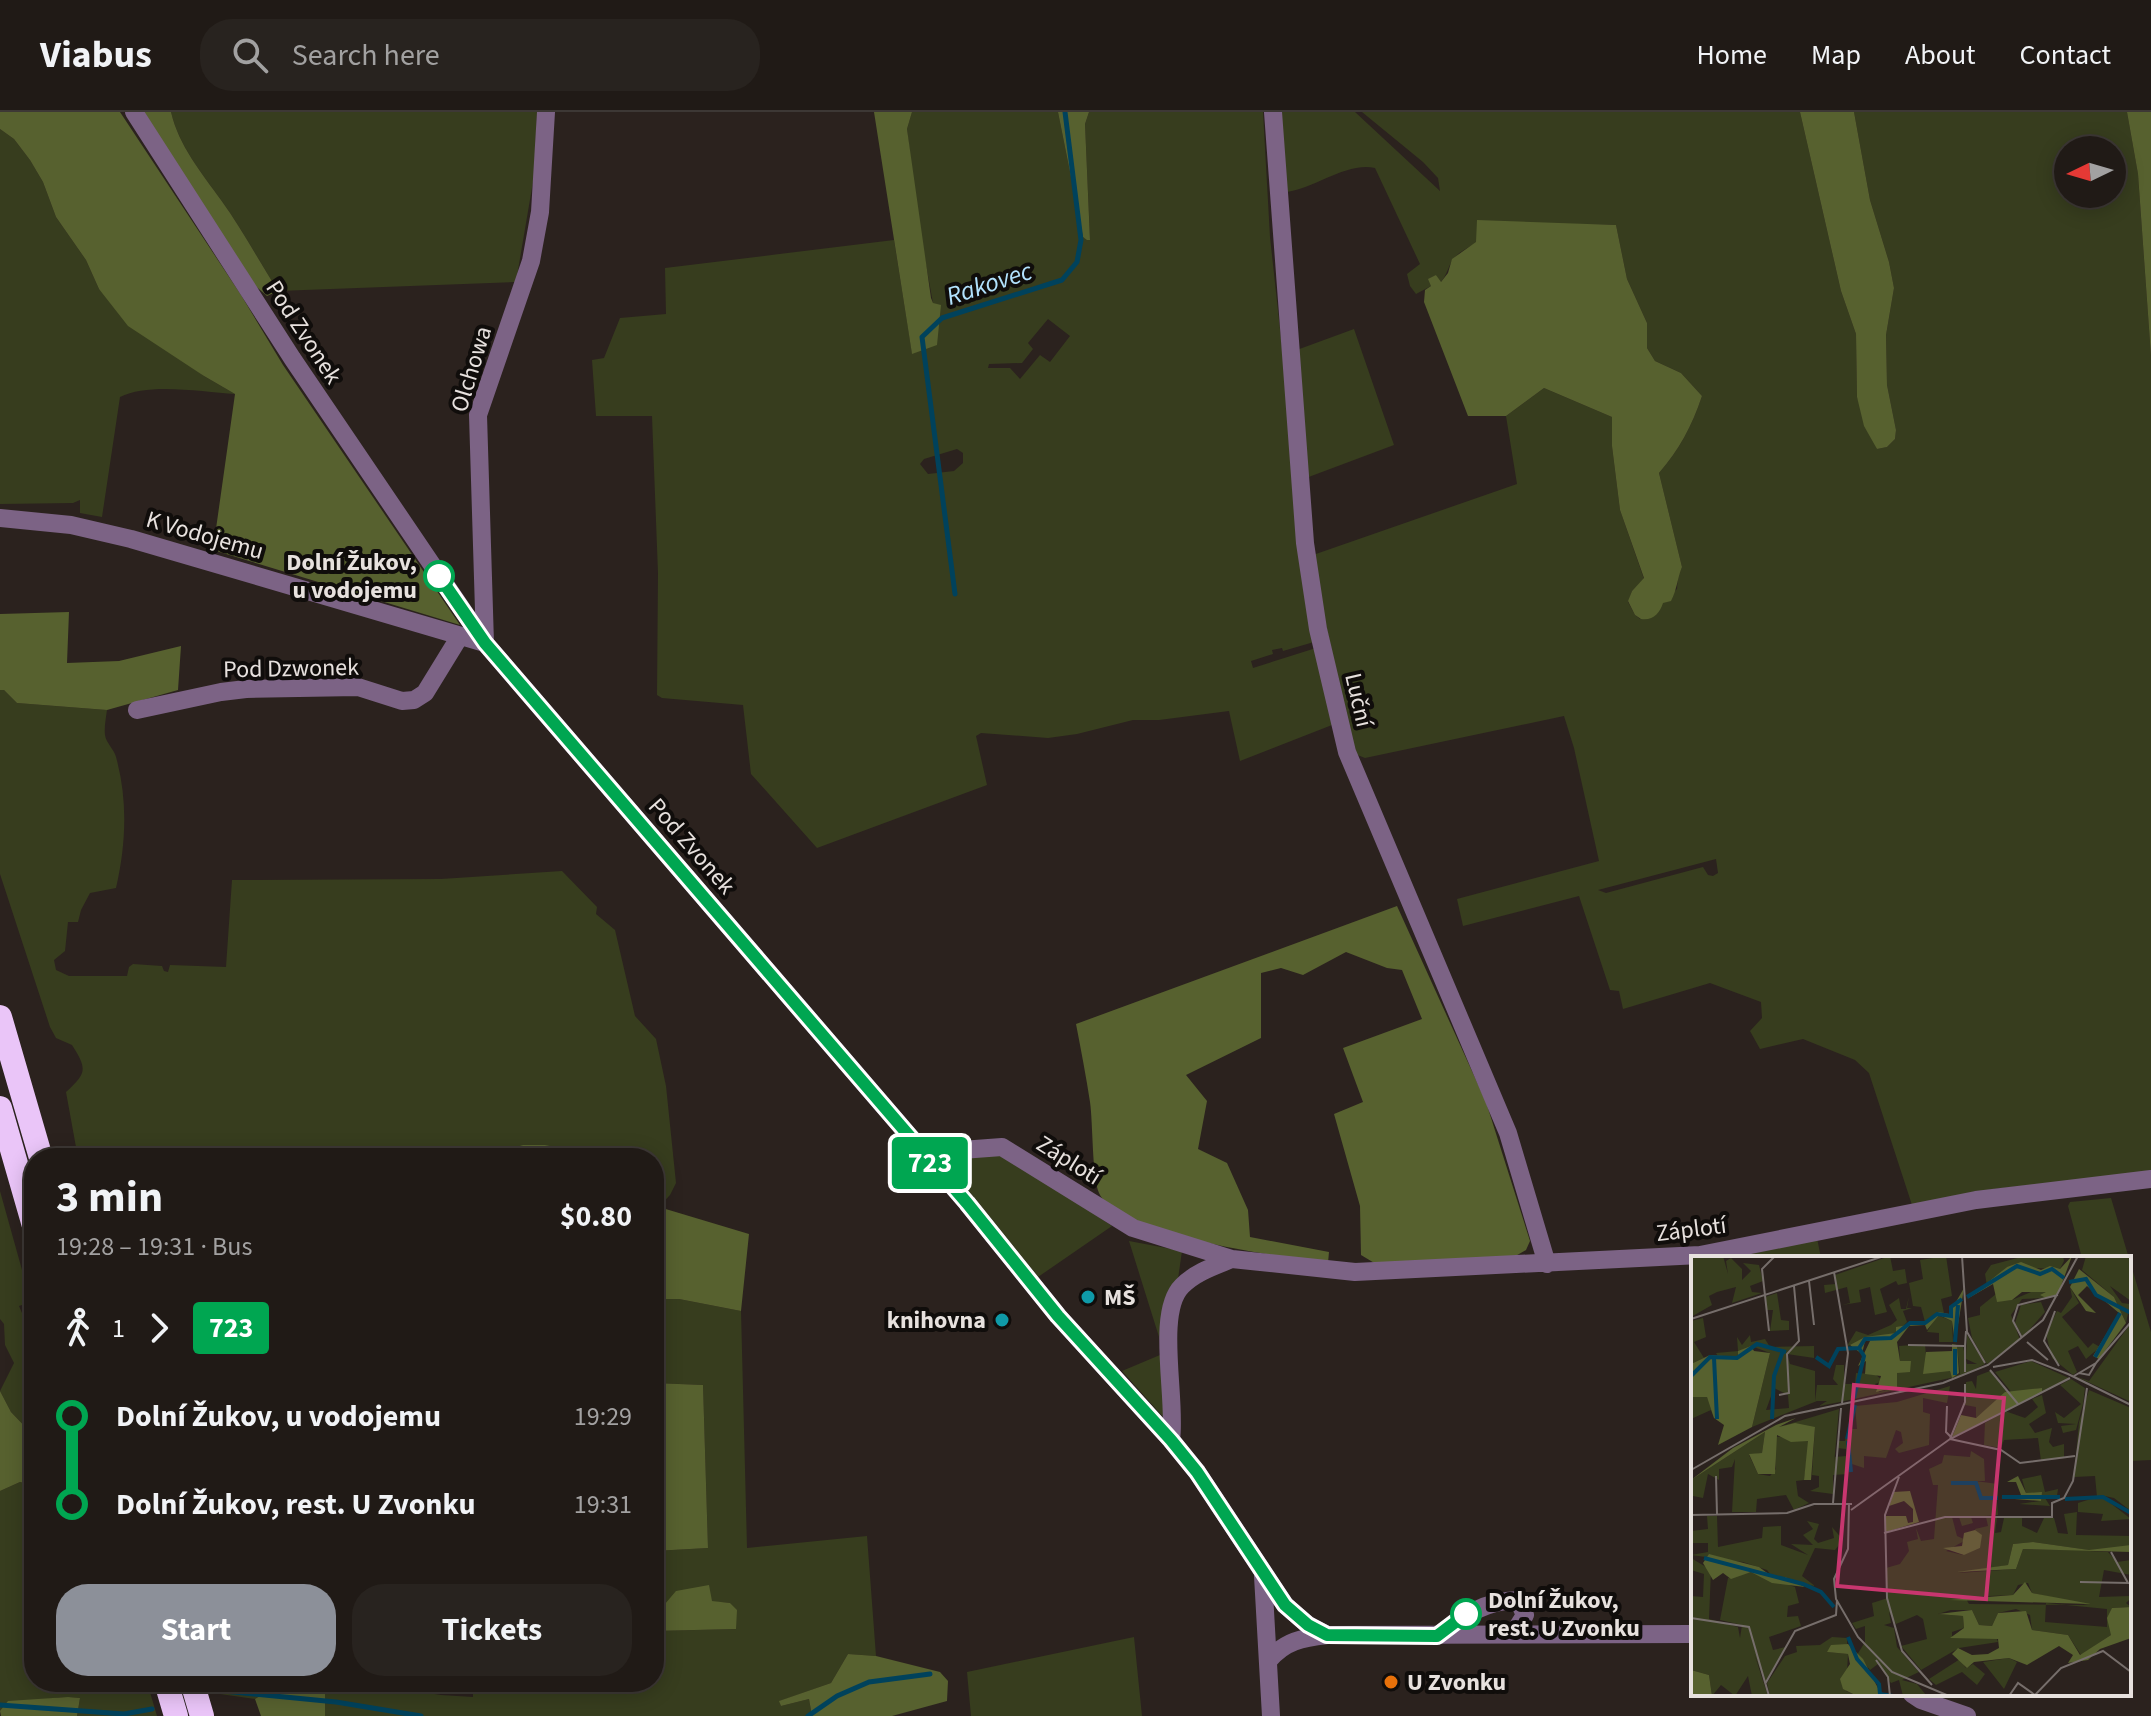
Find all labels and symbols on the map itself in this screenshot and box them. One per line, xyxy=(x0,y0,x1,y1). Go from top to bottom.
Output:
north arrow xyxy=(2054,136,2126,208)
water label: Rakovec xyxy=(941,252,1038,315)
street label: Pod Zvonek xyxy=(257,273,350,391)
street label: Olchowa xyxy=(442,322,501,416)
street label: K Vodojemu xyxy=(142,502,268,569)
place label: Dolní Žukov, u vodojemu xyxy=(286,545,417,608)
marker: Dolní Žukov, u vodojemu xyxy=(424,561,454,591)
street label: Pod Dzwonek xyxy=(223,650,359,687)
street label: Luční xyxy=(1335,670,1382,732)
street label: Pod Zvonek xyxy=(640,790,744,902)
street label: Záplotí xyxy=(1029,1127,1109,1195)
line badge: 723 xyxy=(884,1137,976,1189)
street label: Záplotí xyxy=(1654,1208,1729,1251)
inset map xyxy=(1691,1256,2131,1696)
place label: MŠ xyxy=(1104,1280,1136,1315)
marker: MŠ xyxy=(1079,1288,1097,1306)
place label: knihovna xyxy=(887,1303,986,1338)
marker: knihovna xyxy=(993,1311,1011,1329)
place label: Dolní Žukov, rest. U Zvonku xyxy=(1488,1583,1640,1646)
marker: Dolní Žukov, rest. U Zvonku xyxy=(1451,1599,1481,1629)
place label: U Zvonku xyxy=(1407,1665,1506,1700)
marker: U Zvonku xyxy=(1382,1673,1400,1691)

